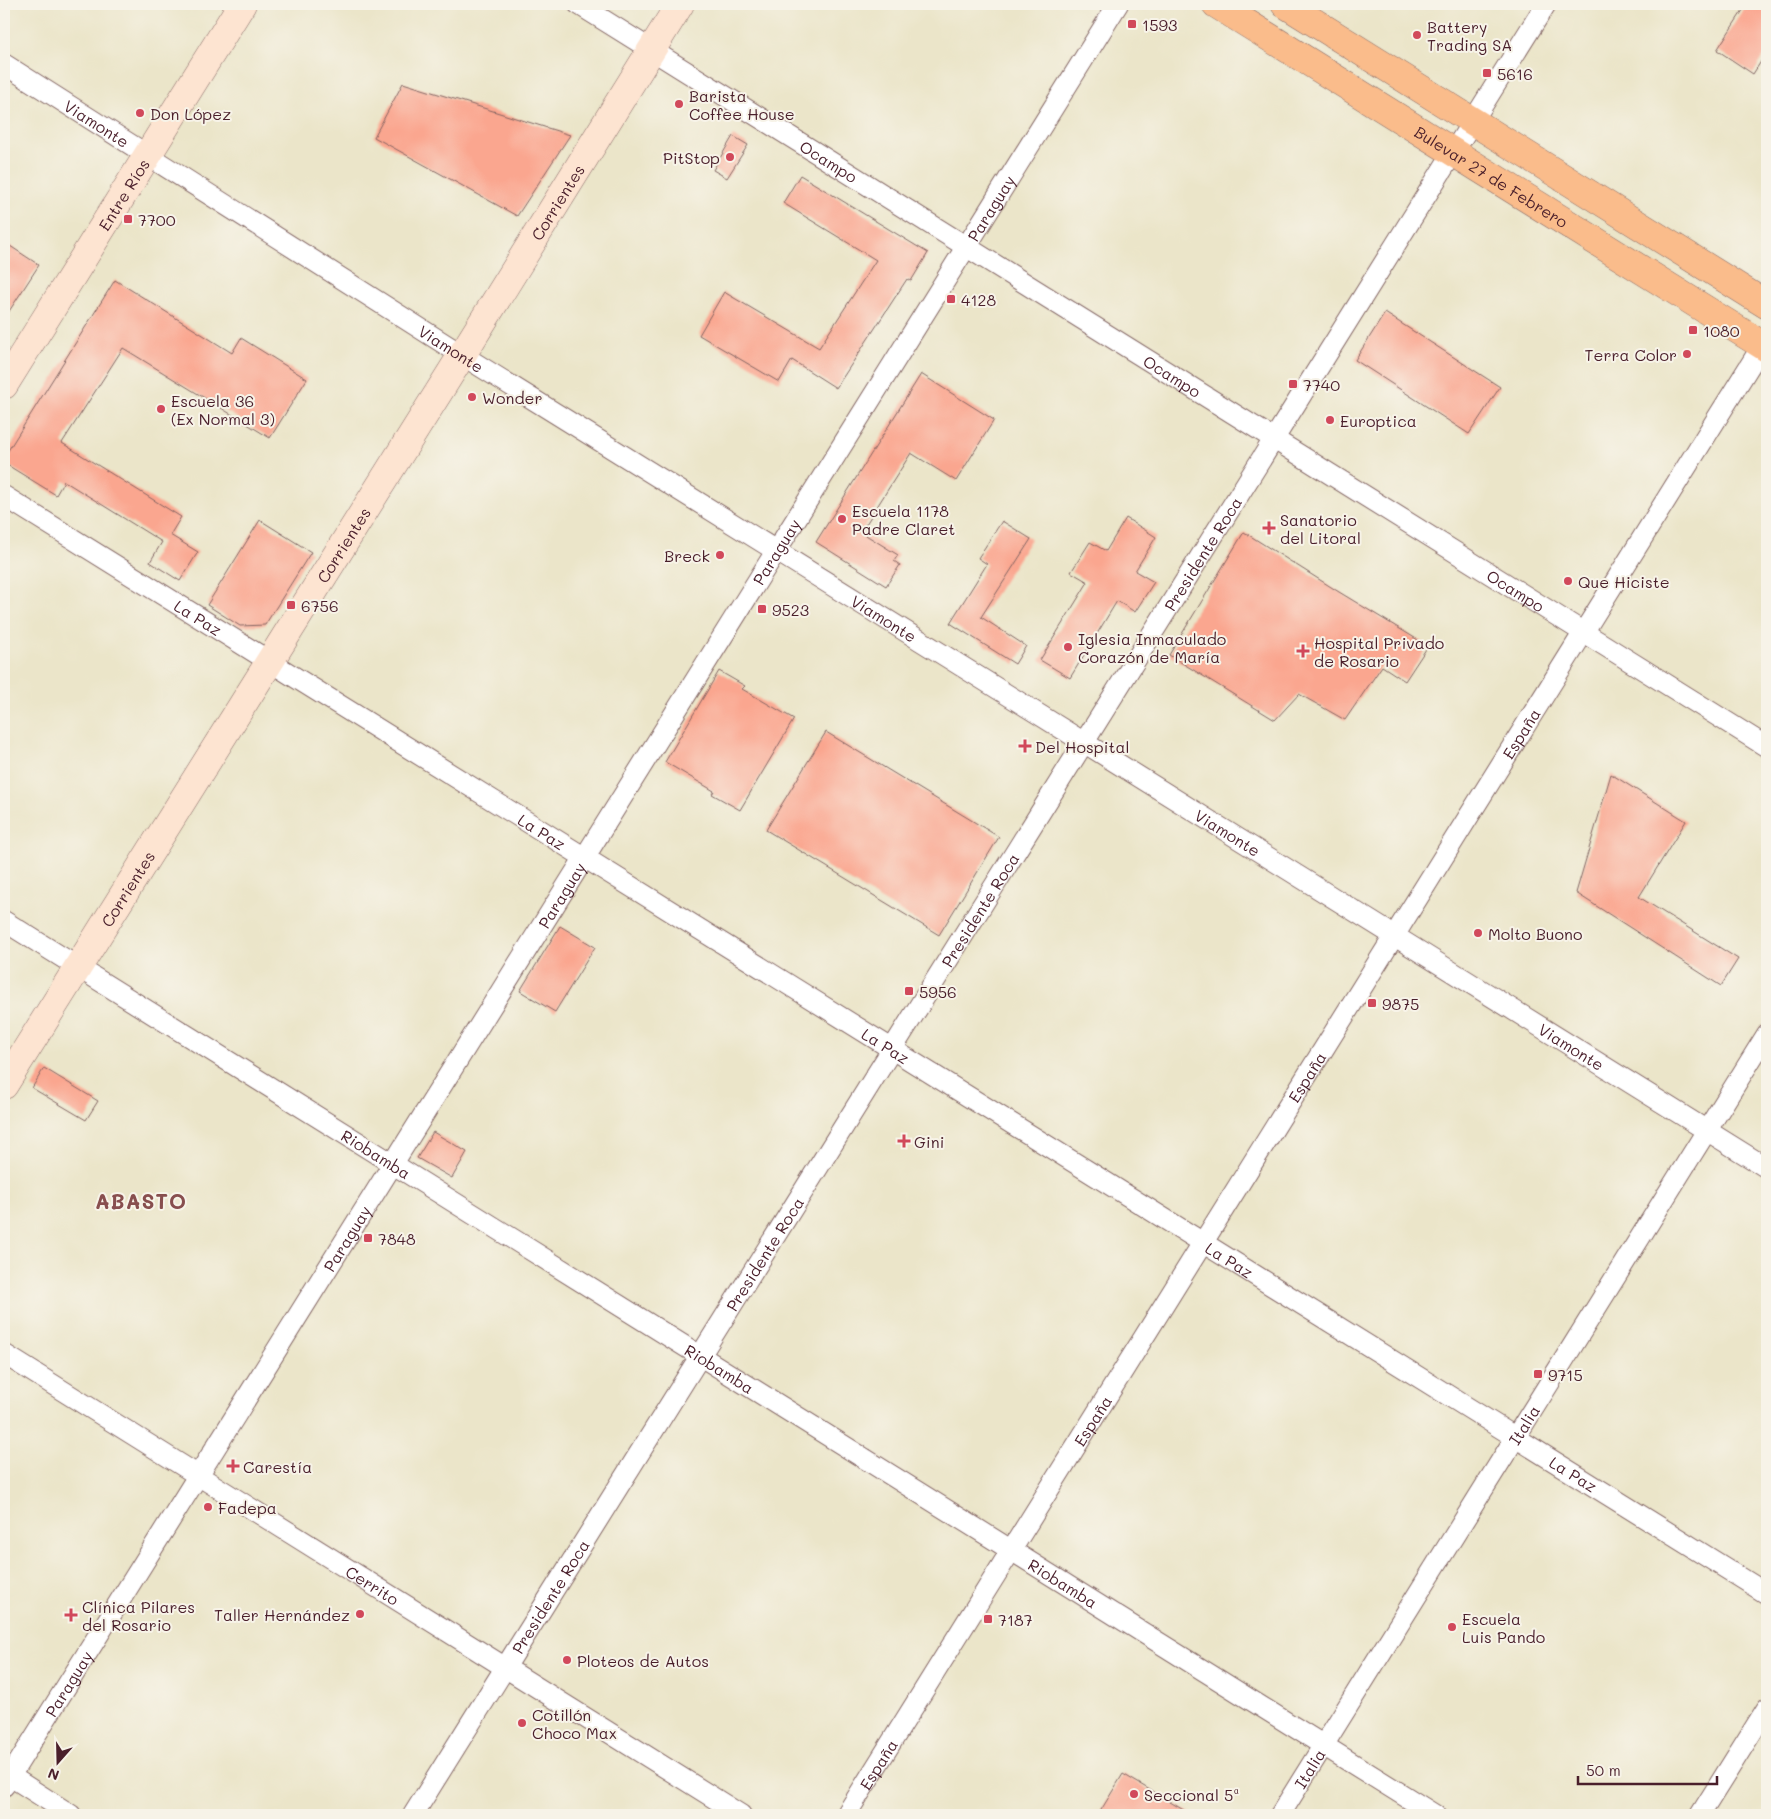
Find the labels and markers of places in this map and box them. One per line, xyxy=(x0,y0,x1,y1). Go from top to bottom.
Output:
place label: 1593 xyxy=(1142,14,1177,35)
place label: Battery Trading SA xyxy=(1427,16,1512,55)
marker: 1593 xyxy=(1126,18,1138,30)
marker: Battery Trading SA xyxy=(1411,29,1423,41)
place label: 5616 xyxy=(1497,63,1533,84)
marker: 5616 xyxy=(1481,67,1493,79)
place label: Barista Coffee House xyxy=(689,85,795,124)
marker: Barista Coffee House xyxy=(673,98,685,110)
place label: Don López xyxy=(150,103,231,124)
marker: Don López xyxy=(134,107,146,119)
place label: PitStop xyxy=(663,147,720,168)
marker: PitStop xyxy=(724,151,736,163)
place label: 7700 xyxy=(138,209,176,230)
marker: 7700 xyxy=(122,213,134,225)
place label: 4128 xyxy=(961,289,996,310)
marker: 4128 xyxy=(945,293,957,305)
place label: 1080 xyxy=(1703,320,1740,341)
marker: 1080 xyxy=(1687,324,1699,336)
place label: Terra Color xyxy=(1585,344,1677,365)
marker: Terra Color xyxy=(1681,348,1693,360)
place label: 7740 xyxy=(1303,374,1340,395)
marker: 7740 xyxy=(1287,378,1299,390)
place label: Wonder xyxy=(482,387,542,408)
place label: Escuela 36 (Ex Normal 3) xyxy=(171,390,275,429)
marker: Wonder xyxy=(466,391,478,403)
marker: Escuela 36 (Ex Normal 3) xyxy=(155,403,167,415)
place label: Europtica xyxy=(1340,410,1417,431)
marker: Europtica xyxy=(1324,414,1336,426)
place label: Escuela 1178 Padre Claret xyxy=(852,500,955,539)
place label: Sanatorio del Litoral xyxy=(1280,509,1361,548)
marker: Escuela 1178 Padre Claret xyxy=(836,513,848,525)
marker: Sanatorio del Litoral xyxy=(1262,521,1276,535)
place label: Breck xyxy=(664,545,710,566)
marker: Breck xyxy=(714,549,726,561)
place label: Que Hiciste xyxy=(1578,571,1670,592)
marker: Que Hiciste xyxy=(1562,575,1574,587)
place label: 6756 xyxy=(301,595,339,616)
marker: 6756 xyxy=(285,599,297,611)
place label: 9523 xyxy=(772,599,809,620)
marker: 9523 xyxy=(756,603,768,615)
place label: Iglesia Inmaculado Corazón de María xyxy=(1078,628,1226,667)
place label: Hospital Privado de Rosario xyxy=(1314,632,1444,671)
marker: Iglesia Inmaculado Corazón de María xyxy=(1062,641,1074,653)
marker: Hospital Privado de Rosario xyxy=(1296,644,1310,658)
place label: Del Hospital xyxy=(1035,736,1130,757)
marker: Del Hospital xyxy=(1019,740,1031,752)
place label: Molto Buono xyxy=(1488,923,1582,944)
marker: Molto Buono xyxy=(1472,927,1484,939)
place label: 5956 xyxy=(919,981,957,1002)
marker: 5956 xyxy=(903,985,915,997)
place label: 9875 xyxy=(1382,993,1419,1014)
marker: 9875 xyxy=(1366,997,1378,1009)
place label: Gini xyxy=(914,1131,945,1152)
marker: Gini xyxy=(898,1135,910,1147)
place label: 7848 xyxy=(378,1228,416,1249)
marker: 7848 xyxy=(362,1232,374,1244)
place label: 9715 xyxy=(1548,1364,1583,1385)
marker: 9715 xyxy=(1532,1368,1544,1380)
place label: Carestía xyxy=(243,1456,312,1477)
marker: Carestía xyxy=(227,1460,239,1472)
place label: Fadepa xyxy=(218,1497,277,1518)
marker: Fadepa xyxy=(202,1501,214,1513)
place label: Clínica Pilares del Rosario xyxy=(82,1596,195,1635)
place label: Taller Hernández xyxy=(214,1604,350,1625)
marker: Clínica Pilares del Rosario xyxy=(64,1608,78,1622)
marker: Taller Hernández xyxy=(354,1608,366,1620)
place label: Escuela Luis Pando xyxy=(1462,1608,1545,1647)
place label: 7187 xyxy=(998,1609,1033,1630)
marker: 7187 xyxy=(982,1613,994,1625)
marker: Escuela Luis Pando xyxy=(1446,1621,1458,1633)
place label: Ploteos de Autos xyxy=(577,1650,709,1671)
marker: Ploteos de Autos xyxy=(561,1654,573,1666)
place label: Cotillón Choco Max xyxy=(532,1704,617,1743)
marker: Cotillón Choco Max xyxy=(516,1717,528,1729)
place label: Seccional 5ª xyxy=(1144,1784,1239,1805)
marker: Seccional 5ª xyxy=(1128,1788,1140,1800)

